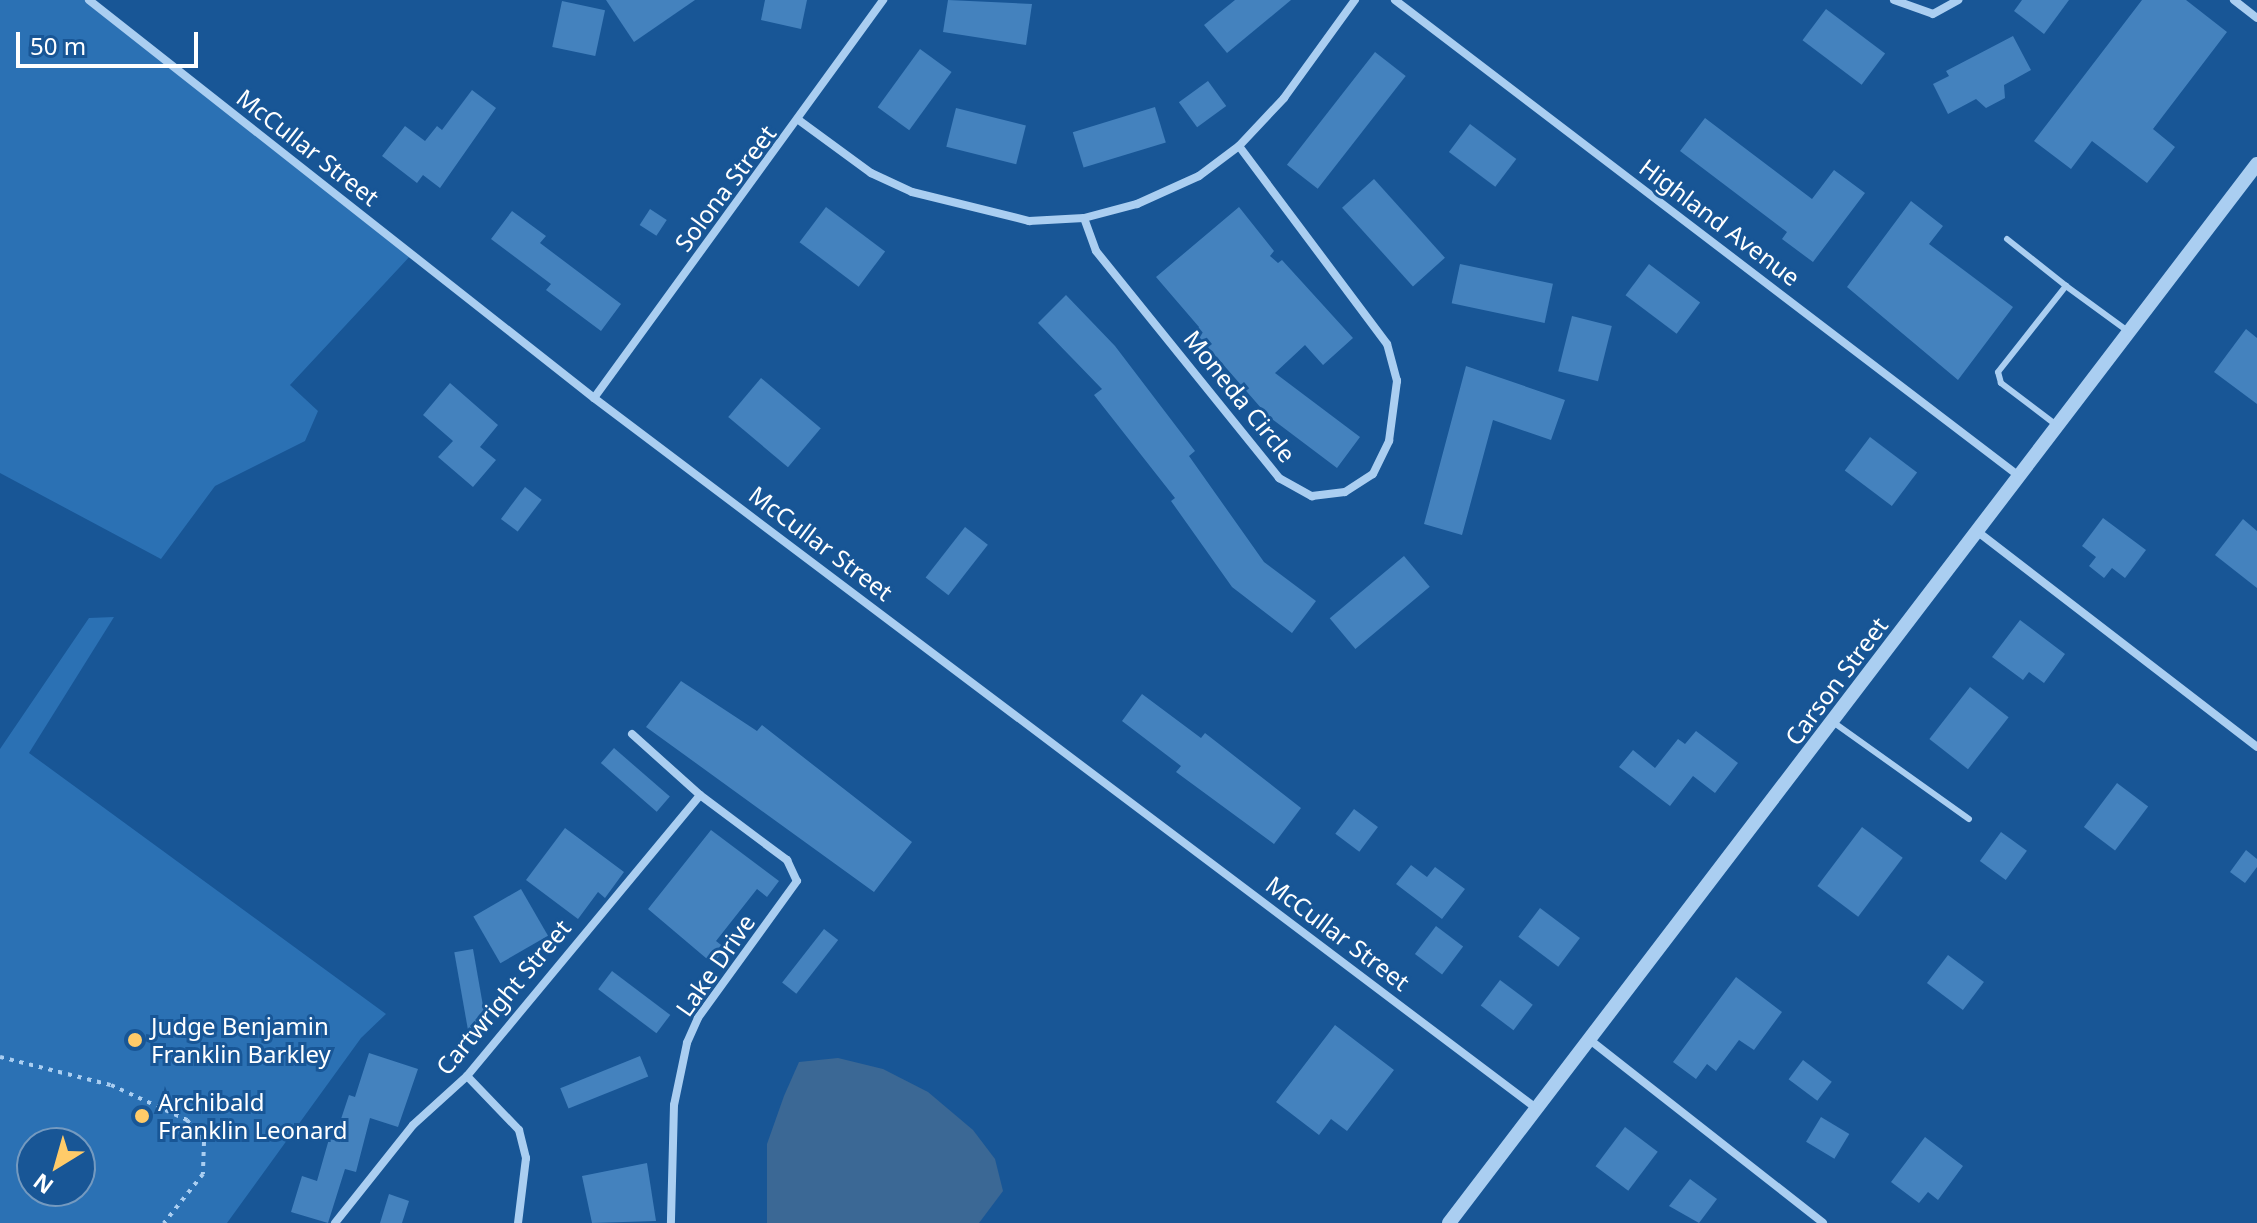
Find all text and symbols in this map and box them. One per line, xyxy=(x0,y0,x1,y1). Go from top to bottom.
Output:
scale bar xyxy=(20,16,202,66)
text: 50 m xyxy=(30,29,86,62)
street label: McCullar Street xyxy=(231,83,385,211)
street label: Solona Street xyxy=(668,119,782,257)
street label: Highland Avenue xyxy=(1634,152,1806,292)
street label: Moneda Circle xyxy=(1178,324,1302,468)
street label: McCullar Street xyxy=(744,480,898,606)
street label: Carson Street xyxy=(1779,611,1893,751)
street label: McCullar Street xyxy=(1261,870,1415,996)
street label: Lake Drive xyxy=(669,908,761,1022)
street label: Cartwright Street xyxy=(430,914,576,1080)
place label: Judge Benjamin Franklin Barkley xyxy=(151,1012,331,1068)
marker: Judge Benjamin Franklin Barkley xyxy=(126,1031,144,1049)
place label: Archibald Franklin Leonard xyxy=(158,1088,348,1144)
marker: Archibald Franklin Leonard xyxy=(133,1107,151,1125)
north arrow xyxy=(16,1127,96,1207)
text: N xyxy=(27,1167,59,1202)

